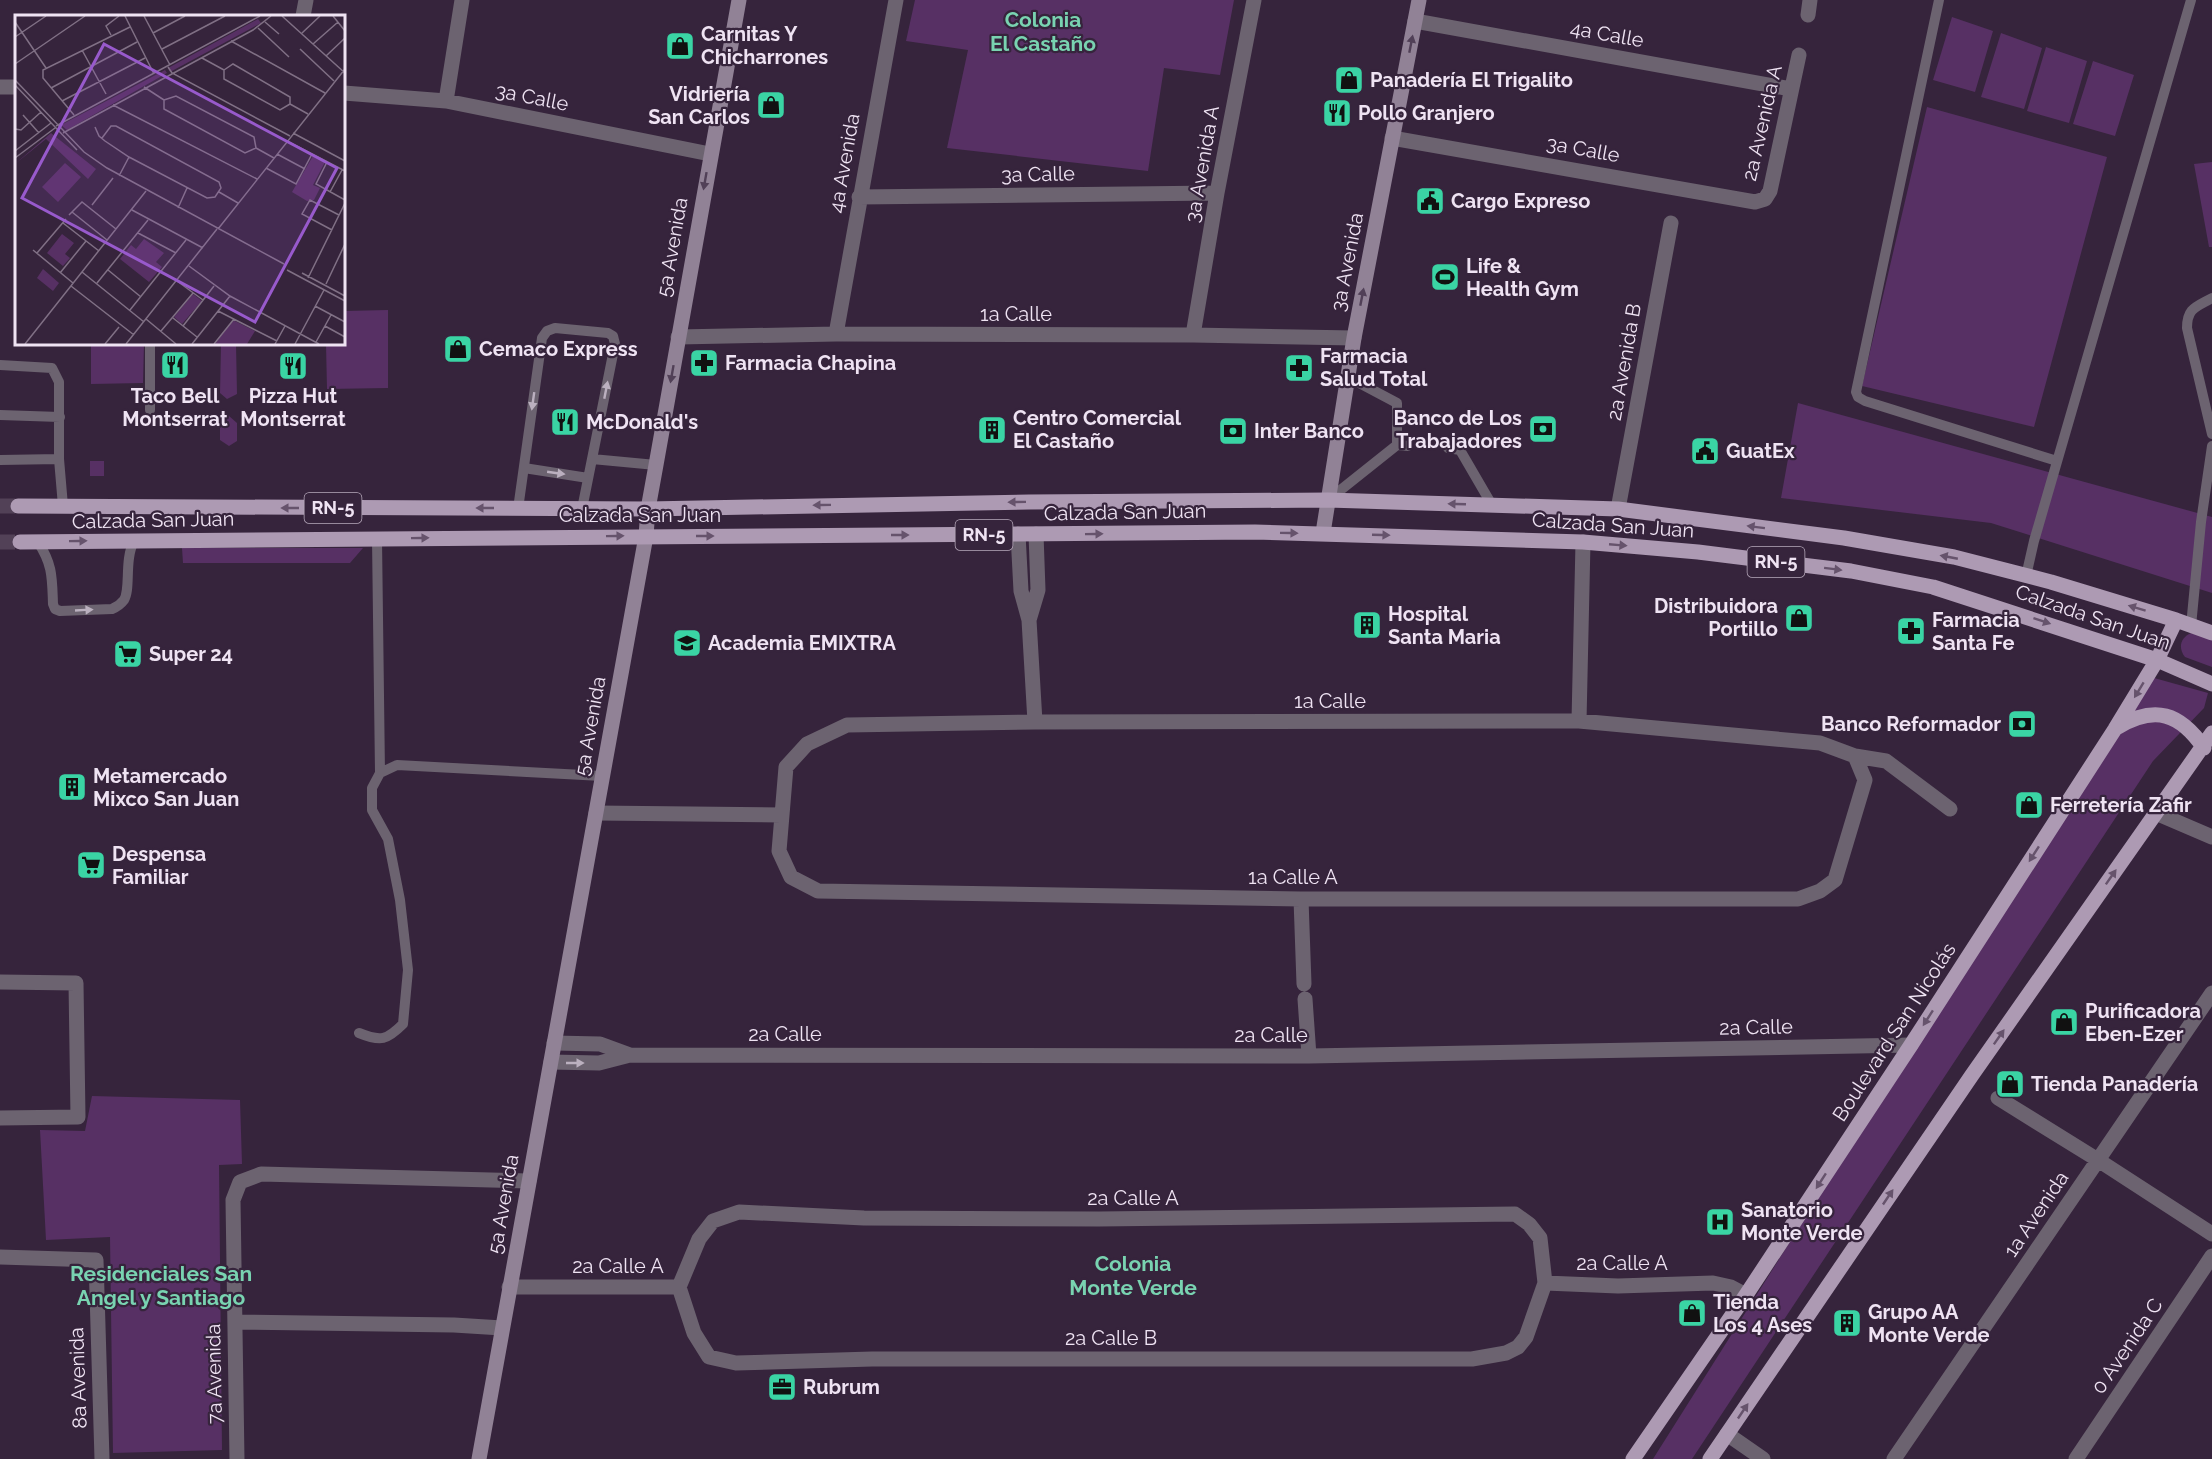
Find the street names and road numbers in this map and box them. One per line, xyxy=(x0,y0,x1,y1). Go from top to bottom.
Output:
street label: 4a Calle xyxy=(1568,16,1646,52)
street label: 2a Avenida A xyxy=(1737,62,1787,183)
street label: 3a Calle xyxy=(493,78,571,116)
street label: 3a Avenida A xyxy=(1180,103,1224,224)
street label: 4a Avenida xyxy=(823,111,865,215)
street label: 3a Calle xyxy=(1545,131,1622,167)
street label: 3a Calle xyxy=(1001,161,1075,187)
street label: 5a Avenida xyxy=(651,195,693,299)
street label: 3a Avenida xyxy=(1326,210,1368,314)
street label: 1a Calle xyxy=(980,302,1052,326)
street label: 2a Avenida B xyxy=(1602,302,1646,422)
road number: RN-5 xyxy=(304,493,362,523)
street label: Calzada San Juan xyxy=(1044,499,1206,525)
street label: Calzada San Juan xyxy=(559,503,721,527)
street label: Calzada San Juan xyxy=(72,507,234,533)
street label: Calzada San Juan xyxy=(1531,507,1695,543)
road number: RN-5 xyxy=(956,520,1012,550)
road number: RN-5 xyxy=(1748,547,1804,577)
street label: Calzada San Juan xyxy=(2012,579,2174,655)
street label: 5a Avenida xyxy=(569,674,611,778)
street label: 1a Calle xyxy=(1294,689,1366,713)
street label: 1a Calle A xyxy=(1248,865,1338,889)
street label: Boulevard San Nicolás xyxy=(1827,938,1961,1126)
street label: 2a Calle xyxy=(1719,1014,1793,1040)
street label: 2a Calle xyxy=(748,1022,822,1046)
street label: 2a Calle xyxy=(1234,1023,1308,1047)
street label: 5a Avenida xyxy=(482,1152,524,1256)
street label: 1a Avenida xyxy=(1999,1167,2073,1261)
street label: 2a Calle A xyxy=(1087,1186,1179,1210)
street label: 2a Calle A xyxy=(1576,1251,1668,1275)
street label: 2a Calle A xyxy=(572,1254,664,1278)
street label: 0 Avenida C xyxy=(2086,1294,2168,1398)
street label: 7a Avenida xyxy=(201,1324,227,1424)
street label: 2a Calle B xyxy=(1065,1326,1157,1350)
street label: 8a Avenida xyxy=(64,1327,92,1429)

